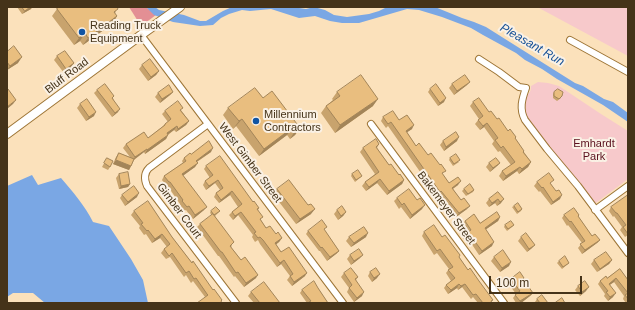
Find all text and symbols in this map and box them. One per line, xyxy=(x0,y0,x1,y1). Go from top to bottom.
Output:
place label: Reading Truck Equipment xyxy=(90,19,161,45)
water label: Pleasant Run xyxy=(497,21,567,69)
marker: Reading Truck Equipment xyxy=(77,27,87,37)
street label: Bluff Road xyxy=(43,55,91,97)
place label: Millennium Contractors xyxy=(264,108,321,134)
marker: Millennium Contractors xyxy=(251,116,261,126)
street label: West Gimber Street xyxy=(216,121,284,205)
park label: Emhardt Park xyxy=(573,137,615,163)
street label: Bakemeyer Street xyxy=(414,169,478,247)
street label: Gimber Court xyxy=(154,181,204,241)
scale bar xyxy=(491,268,584,294)
text: 100 m xyxy=(496,276,529,290)

